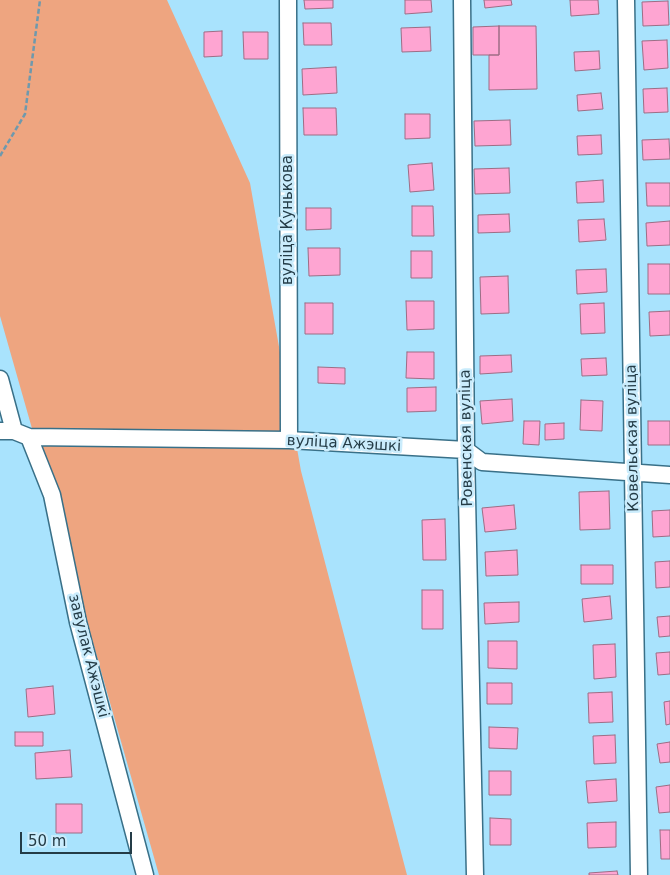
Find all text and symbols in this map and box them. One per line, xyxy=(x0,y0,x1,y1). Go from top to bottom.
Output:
street label: вуліца Кунькова xyxy=(279,155,297,285)
street label: Ковельская вуліца xyxy=(623,364,643,512)
street label: Ровенская вуліца xyxy=(457,369,477,507)
street label: вуліца Ажэшкі xyxy=(286,432,402,456)
street label: завулак Ажэшкі xyxy=(64,592,112,720)
scale bar xyxy=(22,822,135,854)
text: 50 m xyxy=(28,832,66,850)

